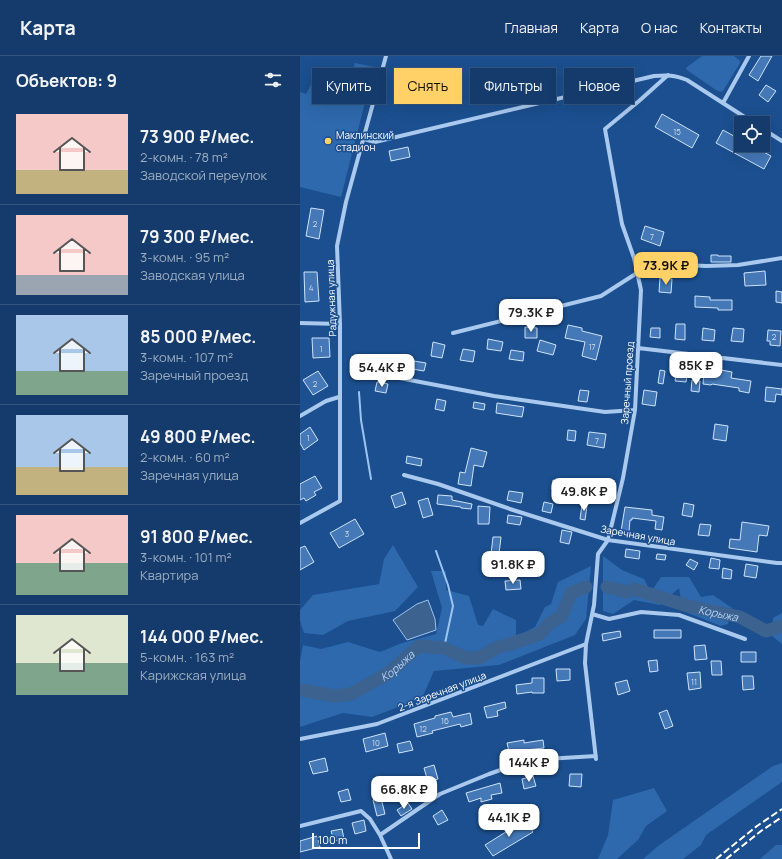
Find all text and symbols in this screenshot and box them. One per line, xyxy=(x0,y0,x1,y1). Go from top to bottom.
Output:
text: Карта xyxy=(20,15,76,41)
text: Главная xyxy=(505,18,558,37)
text: Карта xyxy=(580,18,619,37)
text: О нас xyxy=(641,18,678,37)
text: Контакты xyxy=(700,18,762,37)
chip: Купить xyxy=(312,68,386,104)
chip: Снять xyxy=(394,68,462,104)
chip: Фильтры xyxy=(470,68,556,104)
chip: Новое xyxy=(564,68,634,104)
text: Объектов: 9 xyxy=(16,69,117,92)
icon: filters xyxy=(262,69,284,91)
map controls xyxy=(734,116,770,152)
button: locate xyxy=(734,116,770,152)
text: 73 900 ₽/мес. xyxy=(140,125,254,148)
house number: 15 xyxy=(673,126,681,137)
place label: Маклинский стадион xyxy=(336,128,394,154)
icon: home xyxy=(48,130,96,178)
marker: Маклинский стадион xyxy=(323,136,333,146)
text: 2-комн. · 78 m² xyxy=(140,148,228,166)
text: Заводской переулок xyxy=(140,166,267,184)
house number: 2 xyxy=(313,218,318,229)
text: 79 300 ₽/мес. xyxy=(140,225,254,248)
icon: home xyxy=(48,231,96,279)
house number: 7 xyxy=(650,231,654,242)
text: 3-комн. · 95 m² xyxy=(140,248,229,266)
pin: 73.9K ₽ xyxy=(629,252,703,286)
text: 73.9K ₽ xyxy=(643,256,689,274)
street label: Радужная улица xyxy=(323,259,339,337)
text: Заводская улица xyxy=(140,266,245,284)
house number: 4 xyxy=(309,282,314,293)
pin: 79.3K ₽ xyxy=(494,299,568,333)
text: 79.3K ₽ xyxy=(508,303,554,321)
text: 85 000 ₽/мес. xyxy=(140,325,256,348)
icon: home xyxy=(48,331,96,379)
house number: 2 xyxy=(772,331,777,342)
house number: 17 xyxy=(588,341,596,352)
street label: Заречный проезд xyxy=(617,341,637,425)
house number: 1 xyxy=(319,343,323,354)
text: 3-комн. · 107 m² xyxy=(140,348,233,366)
pin: 85K ₽ xyxy=(668,352,724,386)
pin: 54.4K ₽ xyxy=(345,354,419,388)
text: 85K ₽ xyxy=(678,356,714,374)
text: 54.4K ₽ xyxy=(359,358,405,376)
text: Заречный проезд xyxy=(140,366,248,384)
house number: 2 xyxy=(313,378,318,389)
text: 49 800 ₽/мес. xyxy=(140,425,256,448)
icon: home xyxy=(48,431,96,479)
house number: 1 xyxy=(306,432,310,443)
house number: 7 xyxy=(595,435,599,446)
text: 2-комн. · 60 m² xyxy=(140,448,230,466)
text: Заречная улица xyxy=(140,466,239,484)
pin: 49.8K ₽ xyxy=(547,478,621,512)
text: 49.8K ₽ xyxy=(560,482,608,500)
street label: Заречная улица xyxy=(599,522,677,548)
text: 91 800 ₽/мес. xyxy=(140,525,253,548)
house number: 3 xyxy=(345,528,349,539)
icon: home xyxy=(48,531,96,579)
text: 3-комн. · 101 m² xyxy=(140,548,232,566)
pin: 91.8K ₽ xyxy=(476,551,550,585)
text: 91.8K ₽ xyxy=(491,555,535,573)
text: Квартира xyxy=(140,566,199,584)
water label: Корыжа xyxy=(697,601,741,624)
text: 144 000 ₽/мес. xyxy=(140,625,264,648)
icon: home xyxy=(48,631,96,679)
water label: Корыжа xyxy=(377,646,418,684)
text: 5-комн. · 163 m² xyxy=(140,648,234,666)
text: Карижская улица xyxy=(140,666,246,684)
street label: 2-я Заречная улица xyxy=(396,668,488,714)
house number: 11 xyxy=(691,676,697,687)
house number: 16 xyxy=(441,715,449,726)
house number: 12 xyxy=(419,723,427,734)
house number: 10 xyxy=(372,737,380,748)
pin: 144K ₽ xyxy=(496,749,562,783)
text: 144K ₽ xyxy=(508,753,550,771)
pin: 66.8K ₽ xyxy=(367,776,441,810)
text: 66.8K ₽ xyxy=(380,780,428,798)
pin: 44.1K ₽ xyxy=(472,804,546,838)
text: 44.1K ₽ xyxy=(487,808,531,826)
scale bar xyxy=(312,831,420,850)
text: 100 m xyxy=(318,832,347,847)

